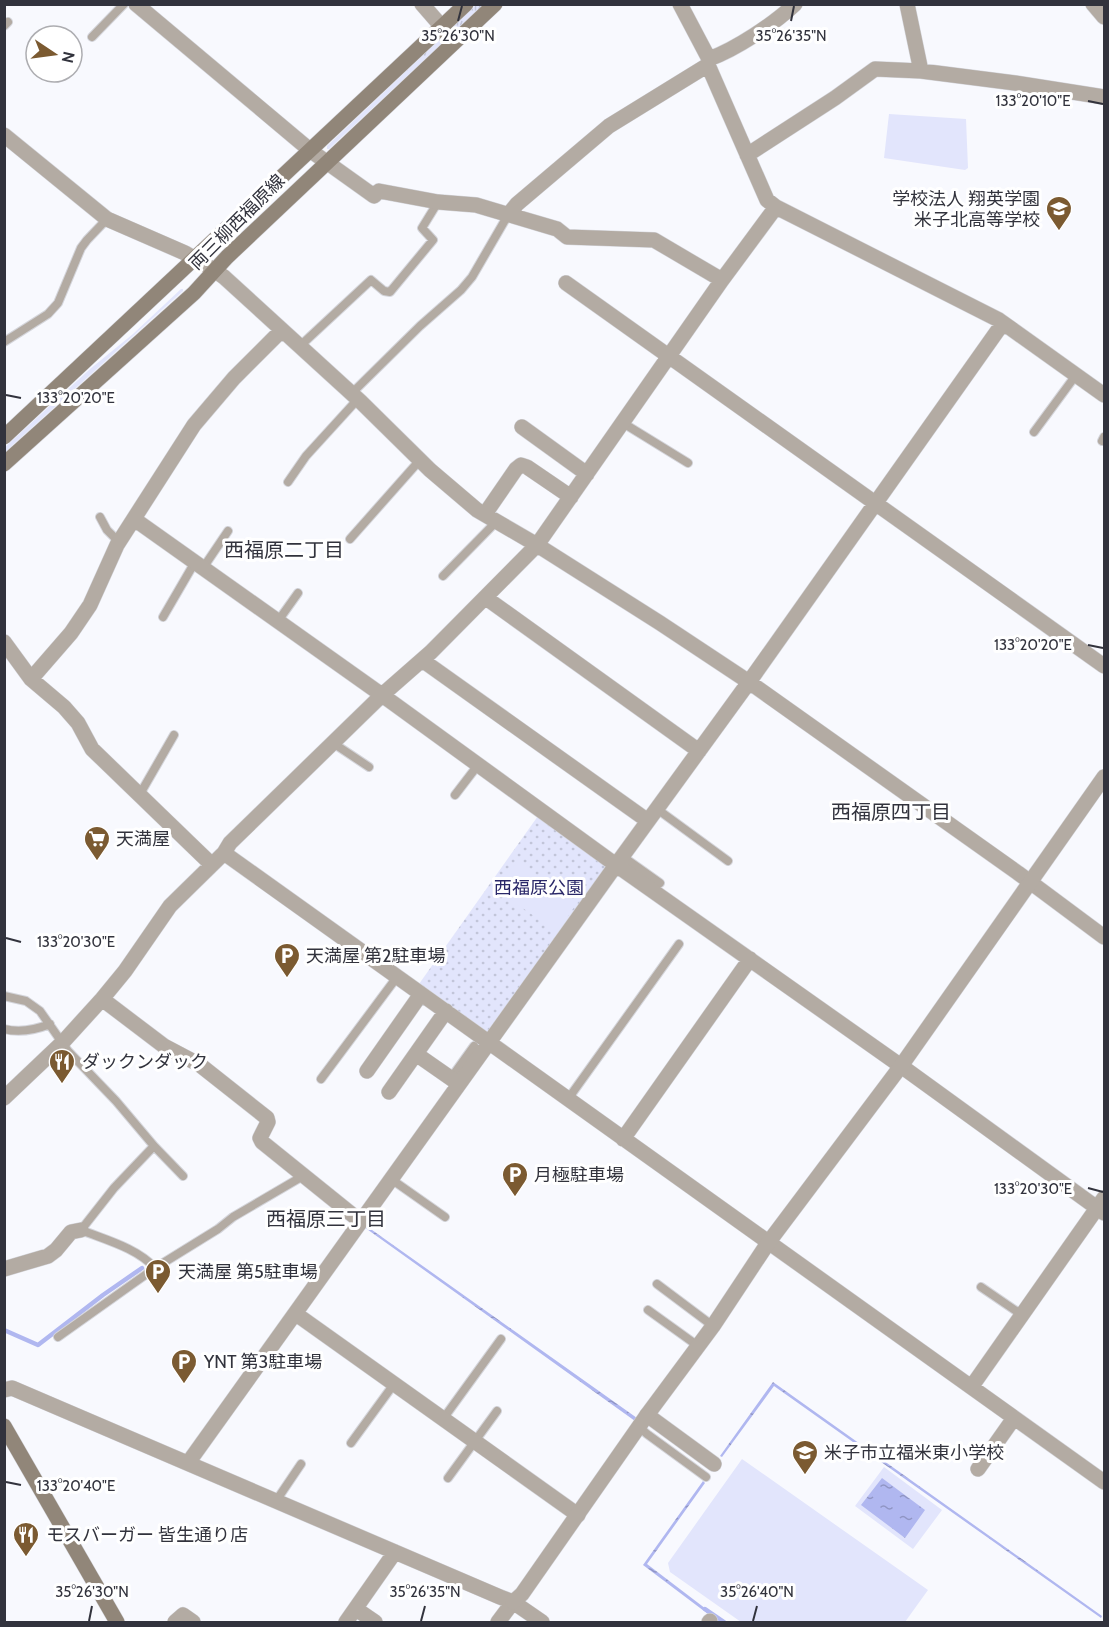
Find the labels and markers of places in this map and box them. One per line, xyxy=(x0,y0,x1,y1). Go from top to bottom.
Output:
place label: 学校法人 翔英学園 米子北高等学校 xyxy=(892,188,1040,231)
school or university icon: 学校法人 翔英学園 米子北高等学校 xyxy=(1044,194,1074,232)
supermarket icon: 天満屋 xyxy=(82,824,112,862)
place label: 天満屋 xyxy=(116,828,170,850)
parking icon: 天満屋 第2駐車場 xyxy=(272,941,302,979)
place label: 天満屋 第2駐車場 xyxy=(306,945,445,967)
restaurant icon: ダックンダック xyxy=(47,1047,77,1085)
place label: ダックンダック xyxy=(82,1051,208,1073)
parking icon: 月極駐車場 xyxy=(500,1160,530,1198)
place label: 月極駐車場 xyxy=(534,1164,624,1186)
parking icon: 天満屋 第5駐車場 xyxy=(143,1257,173,1295)
place label: 天満屋 第5駐車場 xyxy=(178,1261,318,1283)
parking icon: YNT 第3駐車場 xyxy=(169,1347,199,1385)
place label: YNT 第3駐車場 xyxy=(203,1351,322,1373)
school or university icon: 米子市立福米東小学校 xyxy=(790,1438,820,1476)
place label: 米子市立福米東小学校 xyxy=(824,1442,1004,1464)
restaurant icon: モスバーガー 皆生通り店 xyxy=(11,1520,41,1558)
place label: モスバーガー 皆生通り店 xyxy=(46,1524,248,1546)

